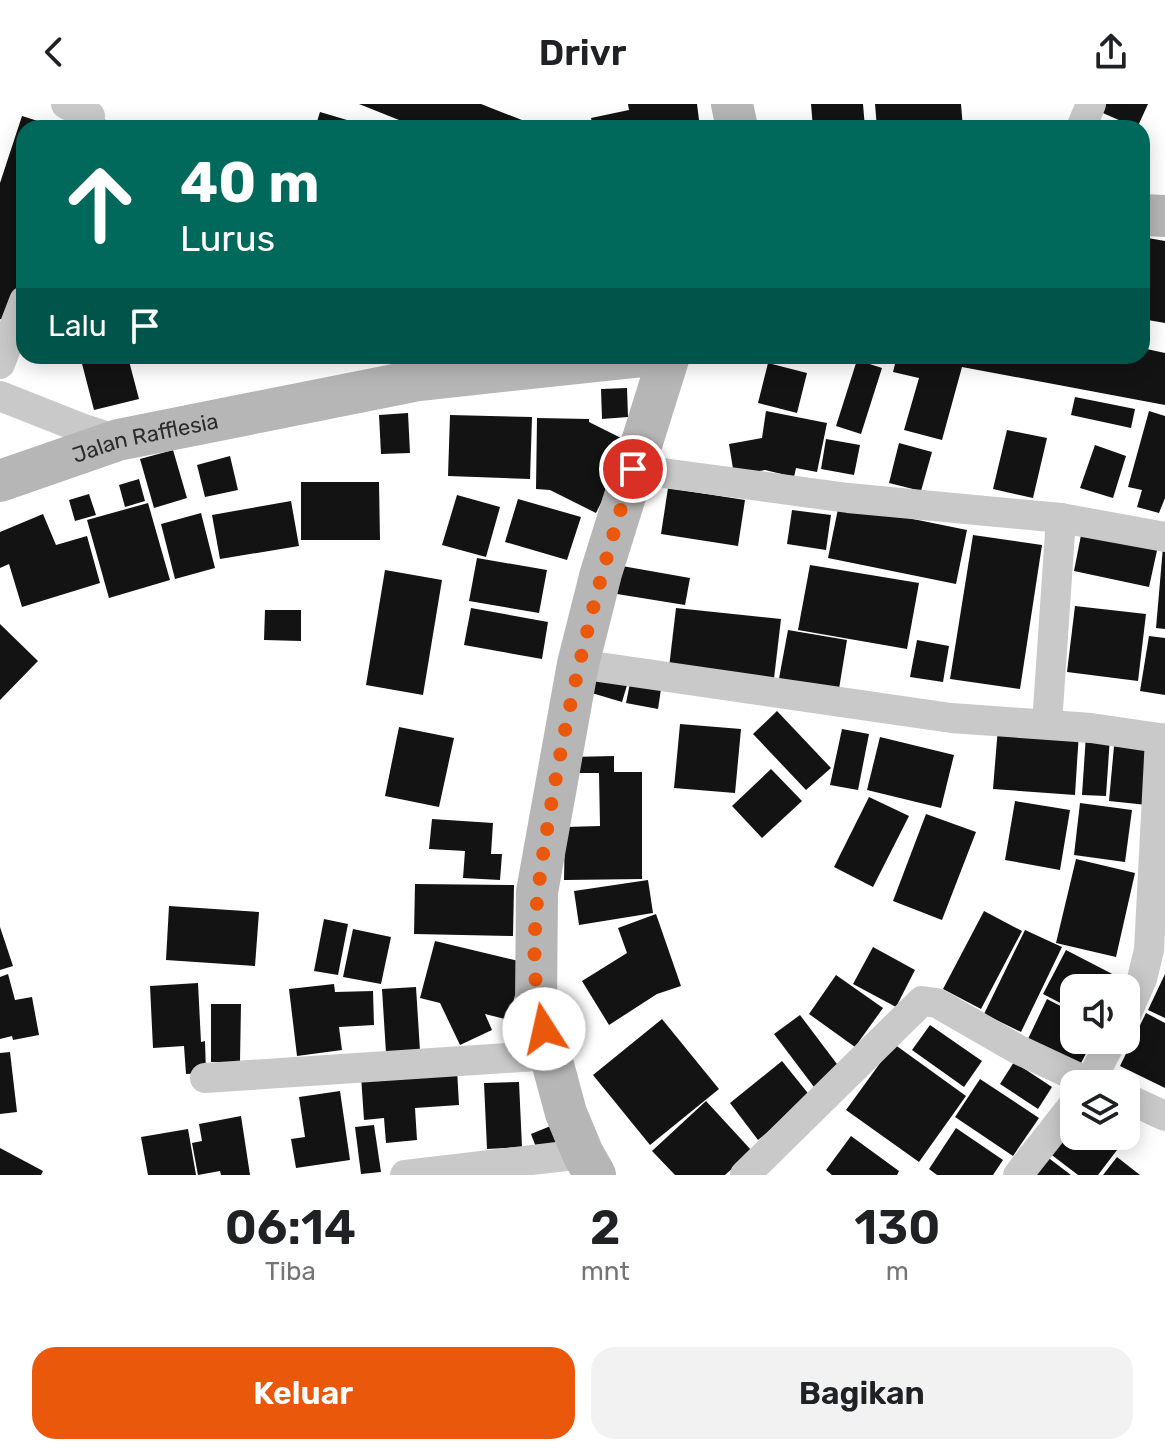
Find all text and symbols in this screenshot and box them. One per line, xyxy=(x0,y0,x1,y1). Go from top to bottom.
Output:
icon: back xyxy=(32,30,76,74)
icon: share xyxy=(1089,30,1133,74)
text: Drivr xyxy=(539,31,626,74)
text: 40 m xyxy=(180,150,320,216)
icon: ahead xyxy=(48,152,152,256)
text: Lurus xyxy=(180,217,275,260)
icon: arrive xyxy=(123,304,167,348)
text: Lalu xyxy=(48,308,107,344)
street label: Jalan Rafflesia xyxy=(69,407,221,469)
pin xyxy=(599,435,667,503)
icon: arrive xyxy=(611,447,655,491)
map controls xyxy=(1060,974,1140,1150)
button: sound xyxy=(1060,974,1140,1054)
position arrow xyxy=(502,987,586,1071)
button: layers xyxy=(1060,1070,1140,1150)
text: 06:14 xyxy=(225,1199,356,1256)
text: 2 xyxy=(590,1199,620,1256)
text: 130 xyxy=(854,1199,940,1256)
text: Tiba xyxy=(265,1256,316,1287)
text: mnt xyxy=(581,1256,630,1287)
text: m xyxy=(886,1256,909,1287)
button: Keluar xyxy=(32,1347,575,1439)
button: Bagikan xyxy=(591,1347,1133,1439)

